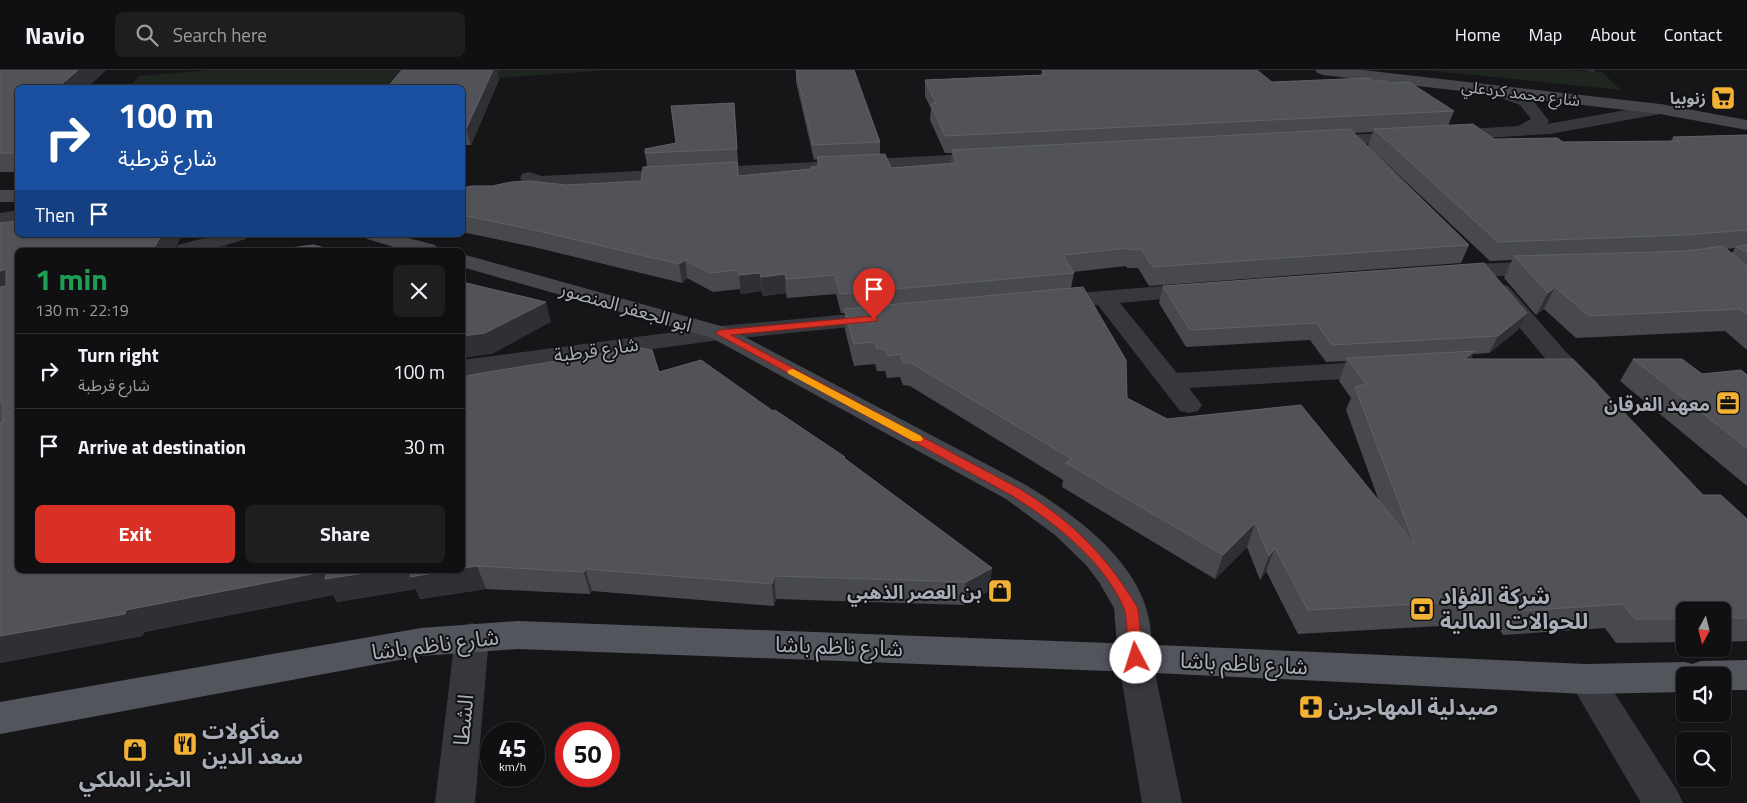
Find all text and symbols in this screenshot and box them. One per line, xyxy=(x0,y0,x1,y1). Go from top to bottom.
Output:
search box xyxy=(115,12,465,57)
text: Navio xyxy=(25,17,85,53)
text: Search here xyxy=(173,20,267,49)
icon: search xyxy=(133,21,161,49)
text: Home xyxy=(1455,21,1501,48)
text: Map xyxy=(1529,21,1562,48)
text: About xyxy=(1590,21,1636,48)
text: Contact xyxy=(1664,21,1722,48)
street label: شارع محمد كردعلي xyxy=(1460,74,1582,113)
supermarket icon: زنوبيا xyxy=(1710,85,1736,111)
place label: زنوبيا xyxy=(1670,86,1706,110)
text: 100 m xyxy=(118,88,214,142)
icon: right xyxy=(35,105,100,170)
text: شارع قرطبة xyxy=(118,141,217,175)
text: Then xyxy=(35,200,75,229)
icon: arrive xyxy=(85,200,113,228)
text: 1 min xyxy=(35,256,108,302)
button: close xyxy=(393,265,445,317)
pin xyxy=(853,268,895,319)
street label: ابو الجعفر المنصور xyxy=(556,273,696,339)
icon: arrive xyxy=(860,275,888,303)
text: 130 m · 22:19 xyxy=(35,298,129,322)
street label: شارع قرطبة xyxy=(552,329,640,369)
text: Turn right xyxy=(78,340,159,369)
icon: right xyxy=(35,357,63,385)
text: 100 m xyxy=(393,357,445,386)
text: شارع قرطبة xyxy=(78,373,150,397)
place label: معهد الفرقان xyxy=(1604,389,1710,418)
office icon: معهد الفرقان xyxy=(1715,390,1741,416)
icon: arrive xyxy=(35,432,63,460)
text: Arrive at destination xyxy=(78,432,246,461)
text: 30 m xyxy=(404,432,445,461)
button: Exit xyxy=(35,505,235,563)
button: Share xyxy=(245,505,445,563)
place label: بن العصر الذهبي xyxy=(847,577,982,607)
shop icon: بن العصر الذهبي xyxy=(987,578,1013,604)
place label: شركة الفؤاد للحوالات المالية xyxy=(1440,579,1588,638)
bank icon: شركة الفؤاد للحوالات المالية xyxy=(1409,596,1435,622)
north arrow xyxy=(1676,602,1731,658)
map controls xyxy=(1676,602,1731,787)
street label: شارع ناظم باشا xyxy=(369,619,501,669)
street label: شارع ناظم باشا xyxy=(774,627,904,665)
position arrow xyxy=(1109,631,1161,683)
street label: شارع ناظم باشا xyxy=(1179,643,1309,683)
button: sound xyxy=(1676,667,1731,722)
place label: صيدلية المهاجرين xyxy=(1328,690,1498,724)
street label: الشطا xyxy=(443,693,483,747)
pharmacy icon: صيدلية المهاجرين xyxy=(1298,694,1324,720)
place label: مأكولات سعد الدين xyxy=(202,714,303,773)
speed limit sign: 50 xyxy=(555,722,620,787)
text: 45 xyxy=(498,729,527,767)
restaurant icon: مأكولات سعد الدين xyxy=(172,731,198,757)
button: search xyxy=(1676,732,1731,787)
shop icon: الخبز الملكي xyxy=(122,737,148,763)
text: km/h xyxy=(499,757,526,776)
place label: الخبز الملكي xyxy=(79,762,191,797)

